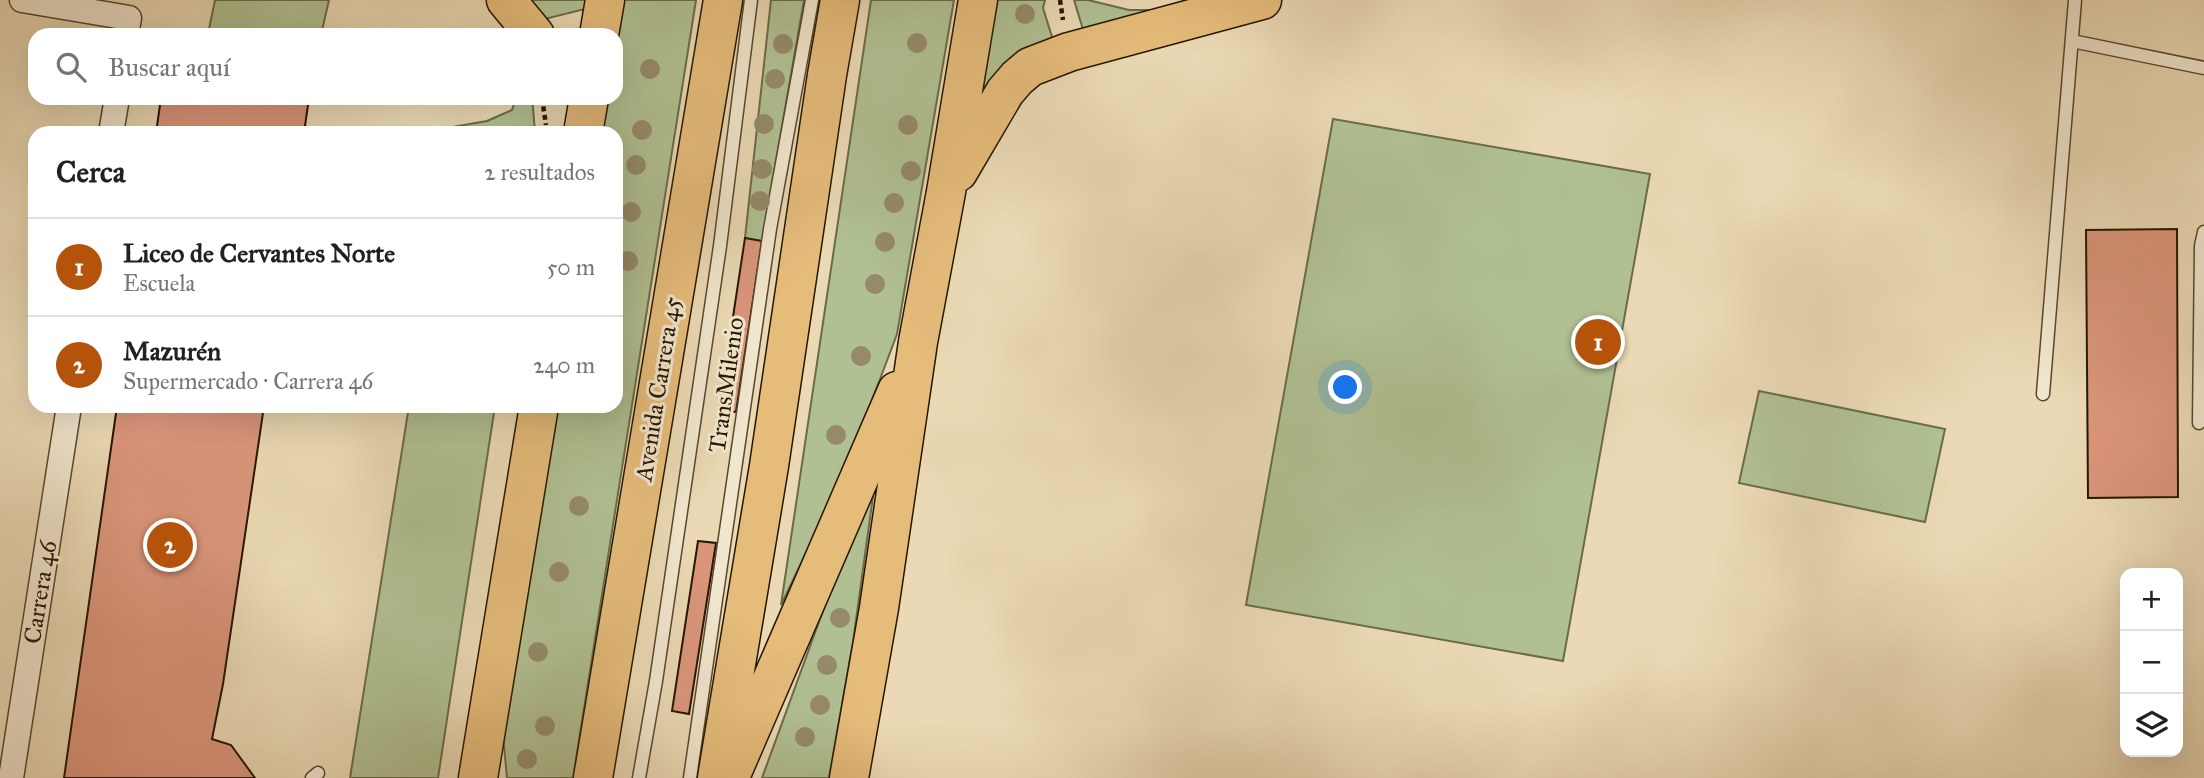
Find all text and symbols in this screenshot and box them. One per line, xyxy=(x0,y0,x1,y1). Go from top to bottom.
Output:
search box xyxy=(28,28,623,105)
icon: search xyxy=(52,48,90,86)
text: Buscar aquí xyxy=(108,51,230,83)
text: Cerca xyxy=(56,154,125,190)
text: 2 resultados xyxy=(484,158,595,186)
text: Liceo de Cervantes Norte xyxy=(123,237,395,269)
text: 1 xyxy=(74,253,84,281)
text: 50 m xyxy=(547,253,595,281)
text: Escuela xyxy=(123,269,195,297)
street label: Avenida Carrera 45 xyxy=(628,295,687,484)
street label: TransMilenio xyxy=(702,315,750,455)
pin: 1 xyxy=(1575,316,1621,368)
text: Mazurén xyxy=(123,335,221,367)
text: 2 xyxy=(73,351,85,379)
text: 240 m xyxy=(533,351,595,379)
text: Supermercado · Carrera 46 xyxy=(123,367,373,395)
your location xyxy=(1328,370,1362,404)
pin: 2 xyxy=(147,519,193,571)
street label: Carrera 46 xyxy=(17,537,63,646)
map controls xyxy=(2120,568,2183,757)
button: + xyxy=(2120,568,2183,631)
button: − xyxy=(2120,631,2183,694)
button: layers xyxy=(2120,694,2183,757)

